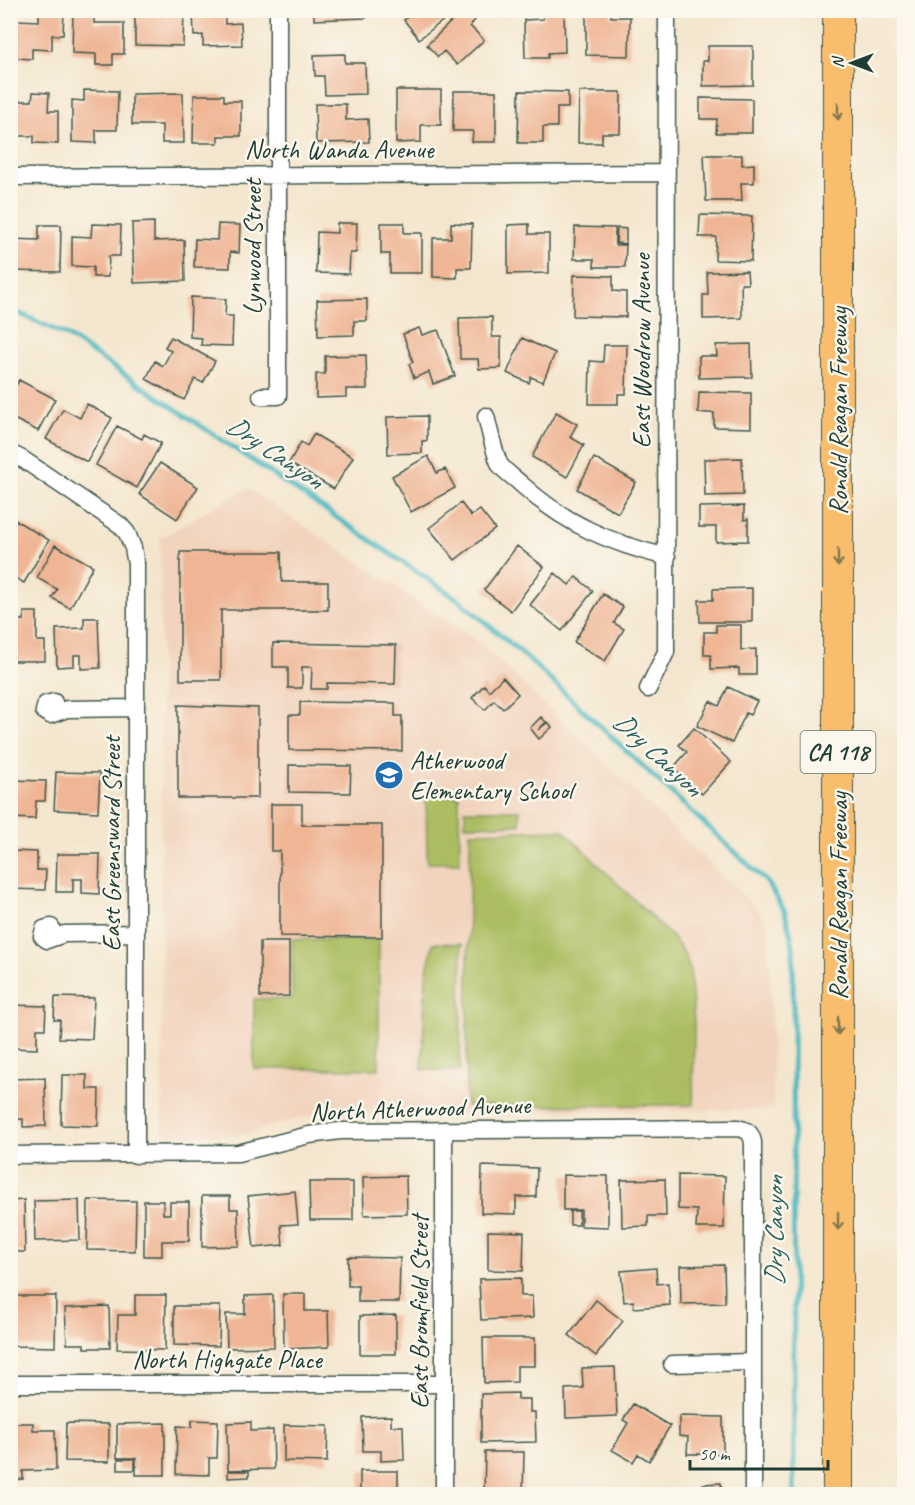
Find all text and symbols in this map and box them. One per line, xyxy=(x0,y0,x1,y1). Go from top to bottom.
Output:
north arrow xyxy=(822,33,882,93)
text: N xyxy=(828,55,848,68)
one-way arrow xyxy=(832,100,844,120)
street label: North Wanda Avenue xyxy=(245,133,435,166)
street label: Lynwood Street xyxy=(236,177,269,315)
street label: East Woodrow Avenue xyxy=(625,251,658,448)
street label: Ronald Reagan Freeway xyxy=(822,305,855,515)
water label: Dry Canyon xyxy=(220,407,332,498)
one-way arrow xyxy=(832,547,844,567)
water label: Dry Canyon xyxy=(606,704,712,806)
road number: CA 118 xyxy=(800,731,876,773)
street label: East Greensward Street xyxy=(95,734,128,952)
place label: Atherwood Elementary School xyxy=(410,744,577,807)
school or university icon: Atherwood Elementary School xyxy=(373,759,405,791)
street label: Ronald Reagan Freeway xyxy=(822,790,855,1000)
one-way arrow xyxy=(832,1015,844,1035)
street label: North Atherwood Avenue xyxy=(309,1088,532,1129)
water label: Dry Canyon xyxy=(757,1174,791,1286)
one-way arrow xyxy=(832,1210,844,1230)
street label: East Bromfield Street xyxy=(403,1212,436,1409)
street label: North Highgate Place xyxy=(132,1343,323,1376)
scale bar xyxy=(690,1433,828,1471)
text: 50 m xyxy=(699,1443,732,1465)

